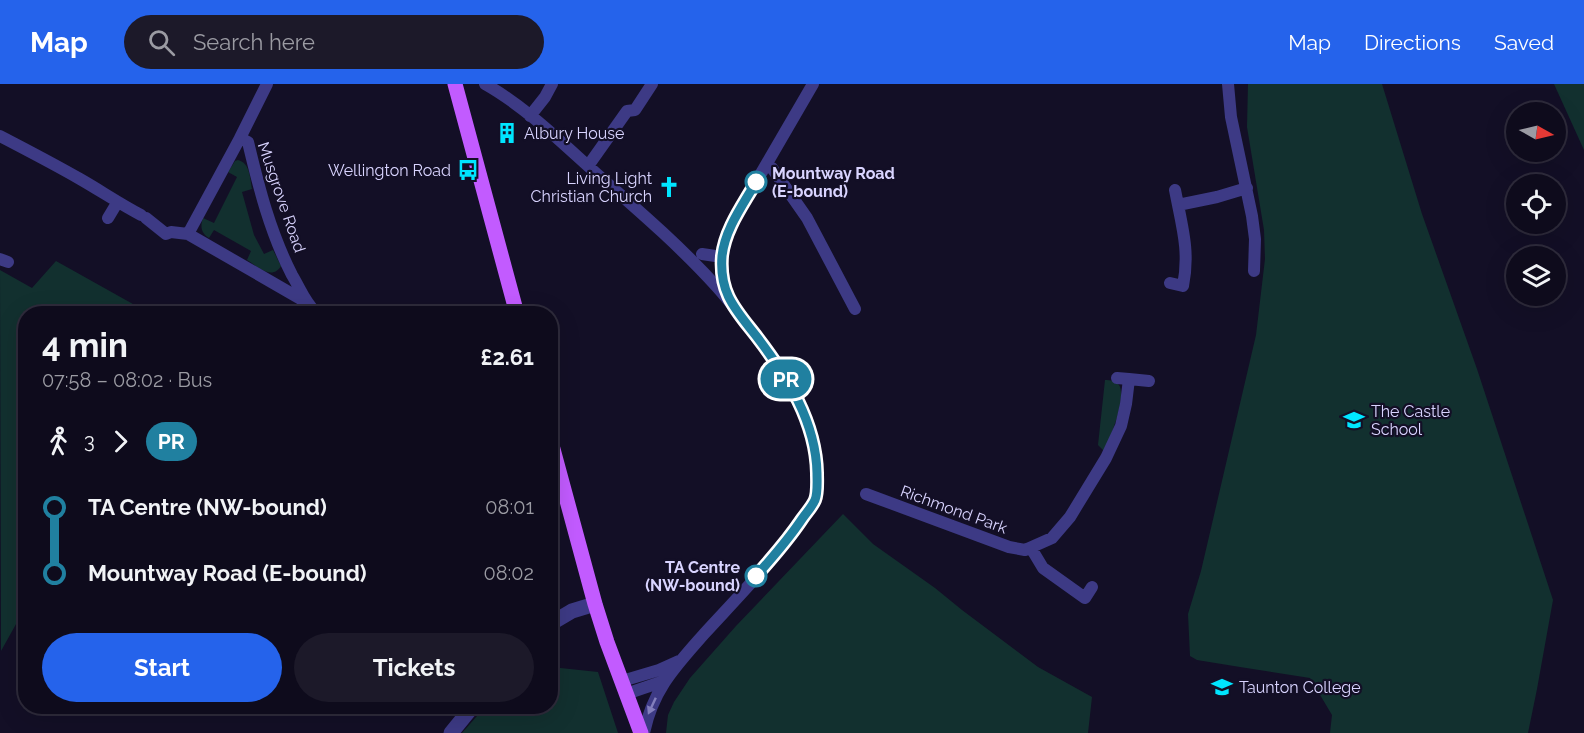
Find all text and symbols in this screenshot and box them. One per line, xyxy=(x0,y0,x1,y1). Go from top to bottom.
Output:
search box xyxy=(124,15,544,69)
text: Map xyxy=(30,26,88,59)
icon: search xyxy=(145,26,178,59)
text: Search here xyxy=(193,29,315,55)
text: Map xyxy=(1288,30,1331,55)
text: Directions xyxy=(1364,30,1461,55)
text: Saved xyxy=(1494,30,1554,55)
north arrow xyxy=(1506,102,1566,162)
map controls xyxy=(1506,102,1566,306)
building icon: Albury House xyxy=(495,121,519,145)
place label: Albury House xyxy=(524,124,624,143)
street label: Musgrove Road xyxy=(254,139,309,255)
bus stop icon: Wellington Road xyxy=(456,158,480,182)
place label: Wellington Road xyxy=(328,161,451,180)
place label: Mountway Road (E-bound) xyxy=(772,164,895,201)
place label: Living Light Christian Church xyxy=(531,169,653,206)
marker: Mountway Road (E-bound) xyxy=(745,171,767,193)
button: locate xyxy=(1506,174,1566,234)
church icon: Living Light Christian Church xyxy=(657,175,681,199)
button: layers xyxy=(1506,246,1566,306)
text: 4 min xyxy=(42,326,128,365)
text: £2.61 xyxy=(480,344,534,370)
line badge: PR xyxy=(759,360,813,398)
text: PR xyxy=(772,367,800,392)
text: 07:58 – 08:02 · Bus xyxy=(42,368,212,392)
place label: The Castle School xyxy=(1371,402,1450,439)
school or university icon: The Castle School xyxy=(1342,408,1366,432)
icon: walk xyxy=(42,425,75,458)
icon: forward xyxy=(104,425,137,458)
text: 3 xyxy=(84,429,95,453)
text: PR xyxy=(158,429,185,454)
street label: Richmond Park xyxy=(898,481,1010,538)
text: TA Centre (NW-bound) xyxy=(88,494,327,520)
text: 08:01 xyxy=(485,495,534,519)
place label: TA Centre (NW-bound) xyxy=(645,558,740,595)
text: Mountway Road (E-bound) xyxy=(88,560,367,586)
text: 08:02 xyxy=(483,561,534,585)
marker: TA Centre (NW-bound) xyxy=(745,565,767,587)
button: Start xyxy=(42,633,282,702)
button: Tickets xyxy=(294,633,534,702)
school or university icon: Taunton College xyxy=(1210,675,1234,699)
place label: Taunton College xyxy=(1239,678,1361,697)
one-way arrow xyxy=(647,698,656,715)

